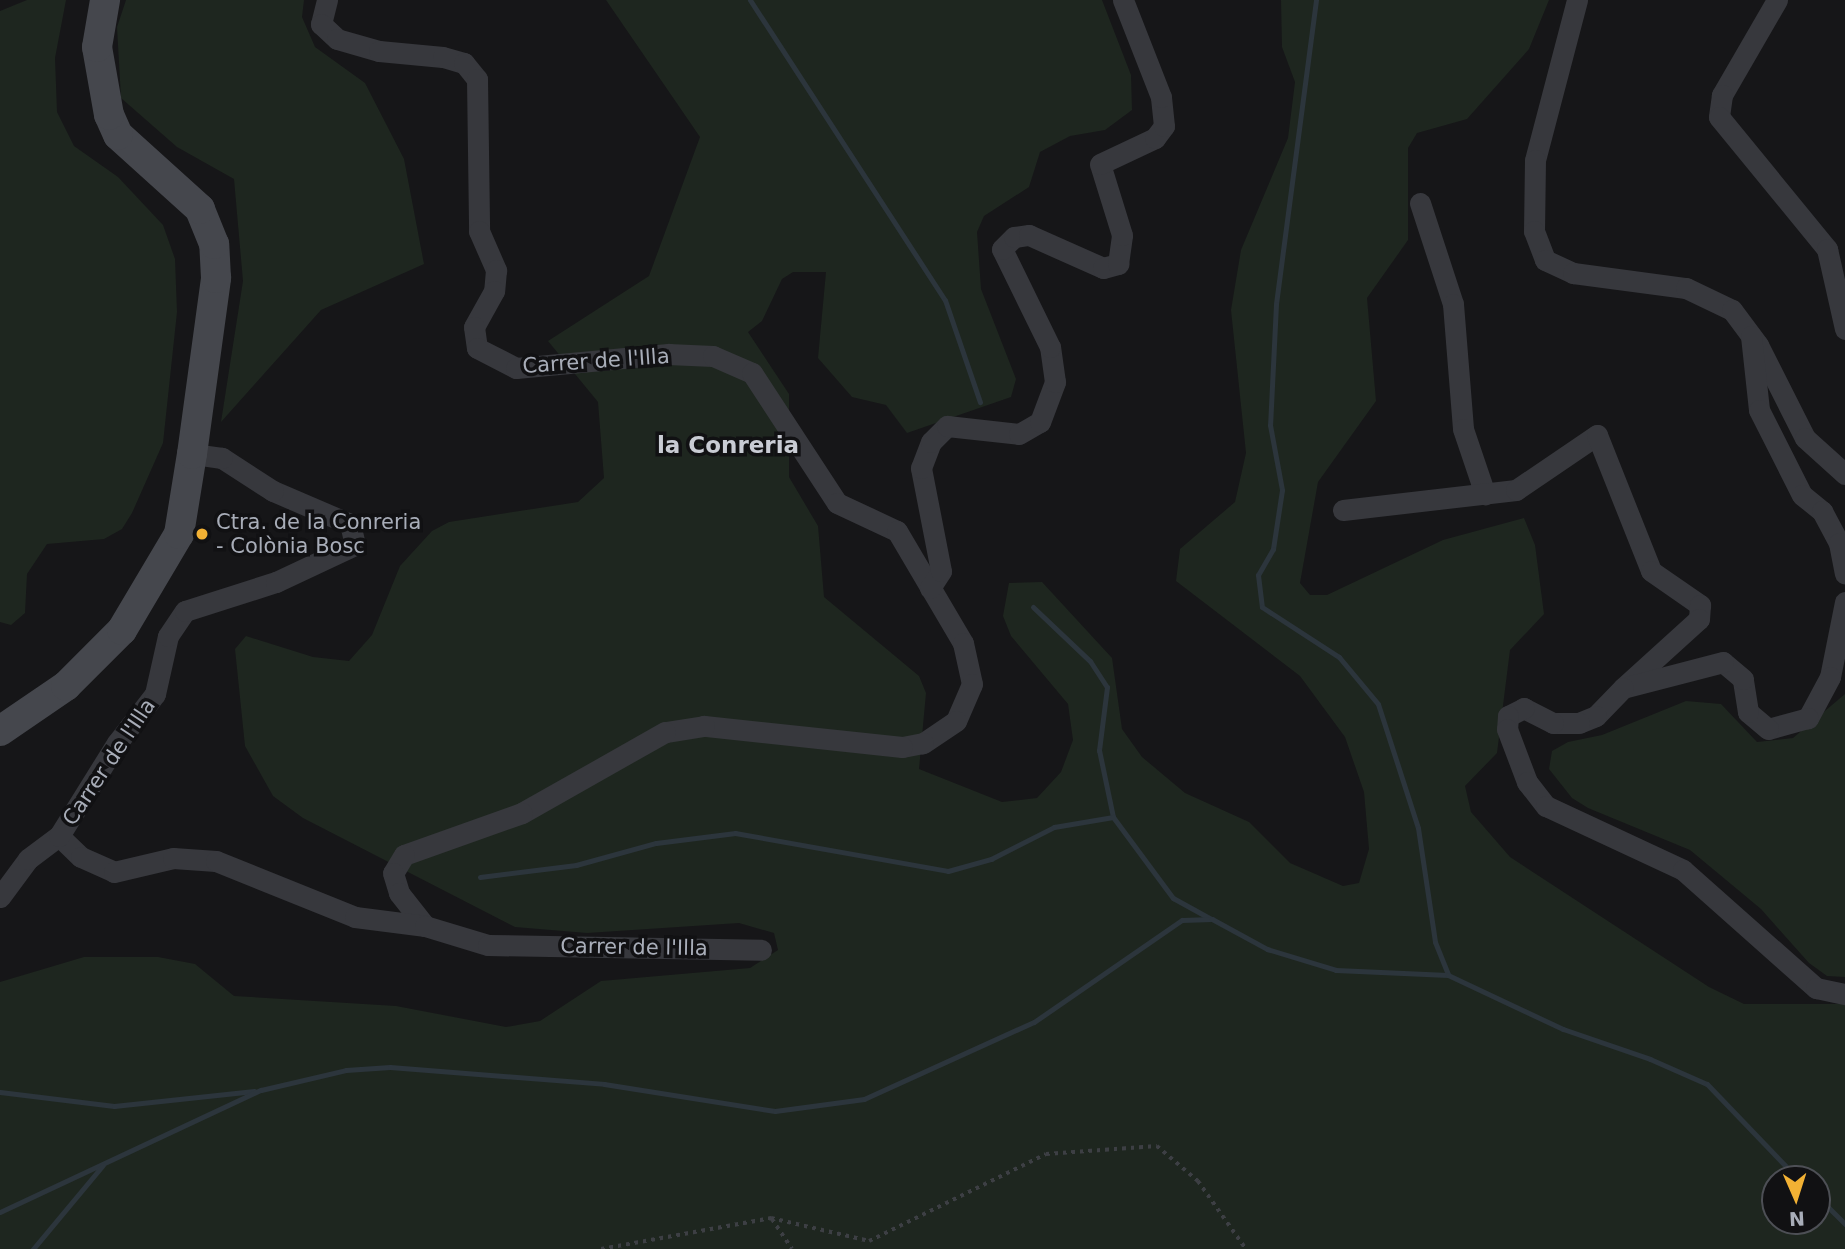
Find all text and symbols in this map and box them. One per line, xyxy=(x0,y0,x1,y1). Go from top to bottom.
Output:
street label: Carrer de l'Illa xyxy=(522,343,670,379)
district label: la Conreria xyxy=(657,431,799,459)
place label: Ctra. de la Conreria - Colònia Bosc xyxy=(216,509,421,559)
marker: Ctra. de la Conreria - Colònia Bosc xyxy=(194,526,210,542)
street label: Carrer de l'Illa xyxy=(57,694,161,830)
street label: Carrer de l'Illa xyxy=(560,933,708,961)
north arrow xyxy=(1761,1165,1831,1235)
text: N xyxy=(1788,1208,1806,1230)

